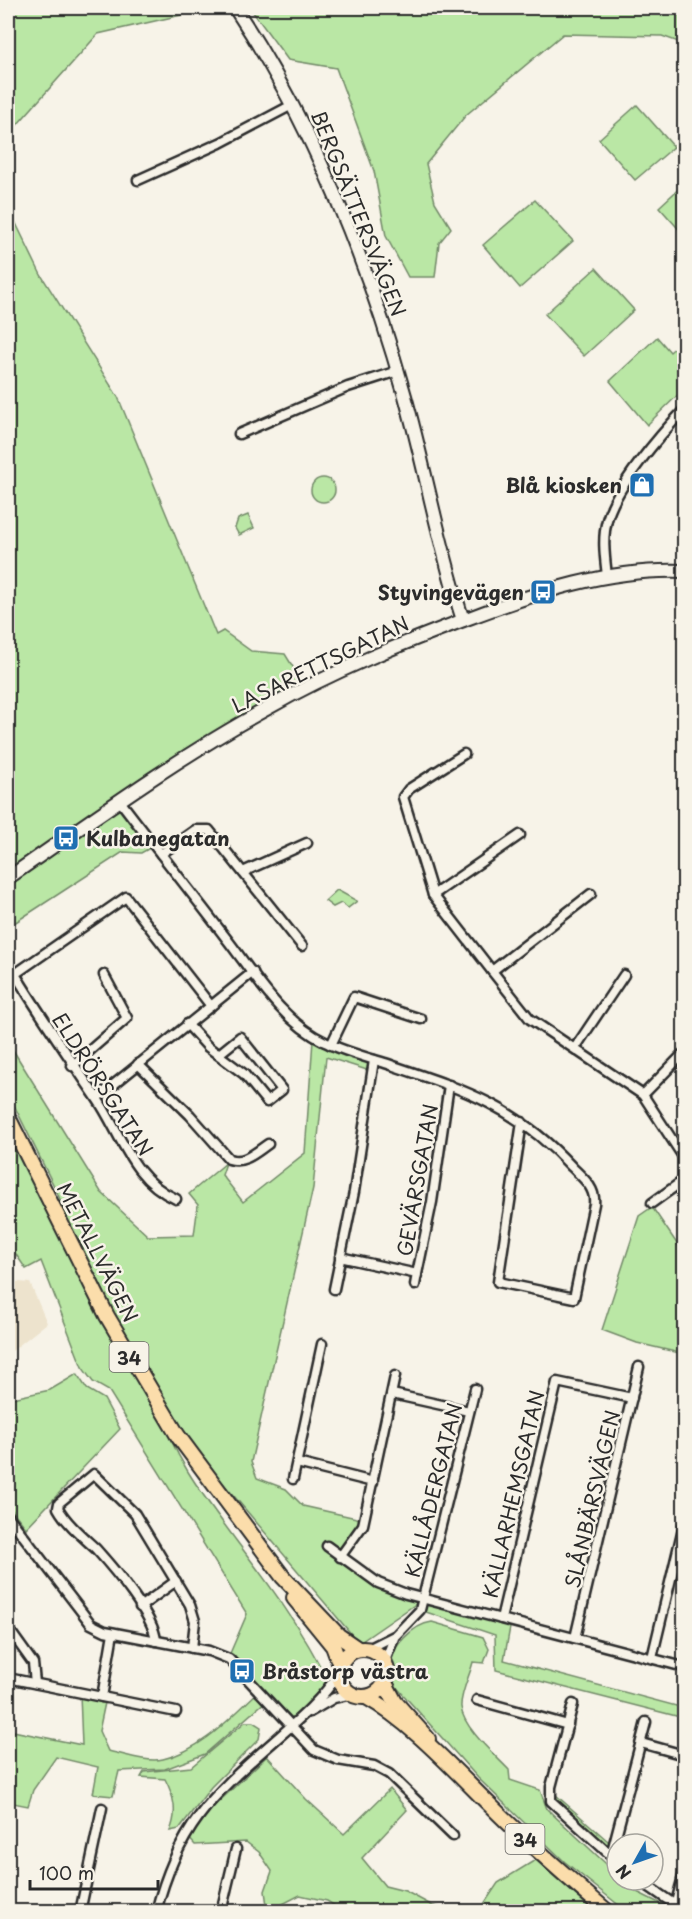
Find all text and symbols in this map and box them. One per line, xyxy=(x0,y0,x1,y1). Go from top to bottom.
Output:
street label: BERGSÄTTERSVÄGEN xyxy=(304,105,414,321)
place label: Blå kiosken xyxy=(505,470,622,500)
shop icon: Blå kiosken xyxy=(627,470,657,500)
place label: Styvingevägen xyxy=(378,577,524,607)
bus stop icon: Styvingevägen xyxy=(528,577,558,607)
street label: LASARETTSGATAN xyxy=(226,608,414,720)
bus stop icon: Kulbanegatan xyxy=(51,823,81,853)
place label: Kulbanegatan xyxy=(86,823,230,853)
street label: ELDRÖRSGATAN xyxy=(45,1006,161,1162)
street label: GEVÄRSGATAN xyxy=(389,1101,445,1259)
street label: METALLVÄGEN xyxy=(50,1177,146,1327)
road number: 34 xyxy=(110,1342,148,1372)
street label: KÄLLARHEMSGATAN xyxy=(475,1387,551,1601)
street label: KÄLLÅDERGATAN xyxy=(397,1399,469,1581)
street label: SLÅNBÄRSVÄGEN xyxy=(557,1407,627,1591)
bus stop icon: Bråstorp västra xyxy=(227,1656,257,1686)
place label: Bråstorp västra xyxy=(262,1656,429,1686)
road number: 34 xyxy=(506,1824,544,1854)
north arrow xyxy=(605,1832,665,1892)
scale bar xyxy=(30,1853,158,1891)
text: 100 m xyxy=(39,1859,94,1886)
text: N xyxy=(609,1860,636,1885)

